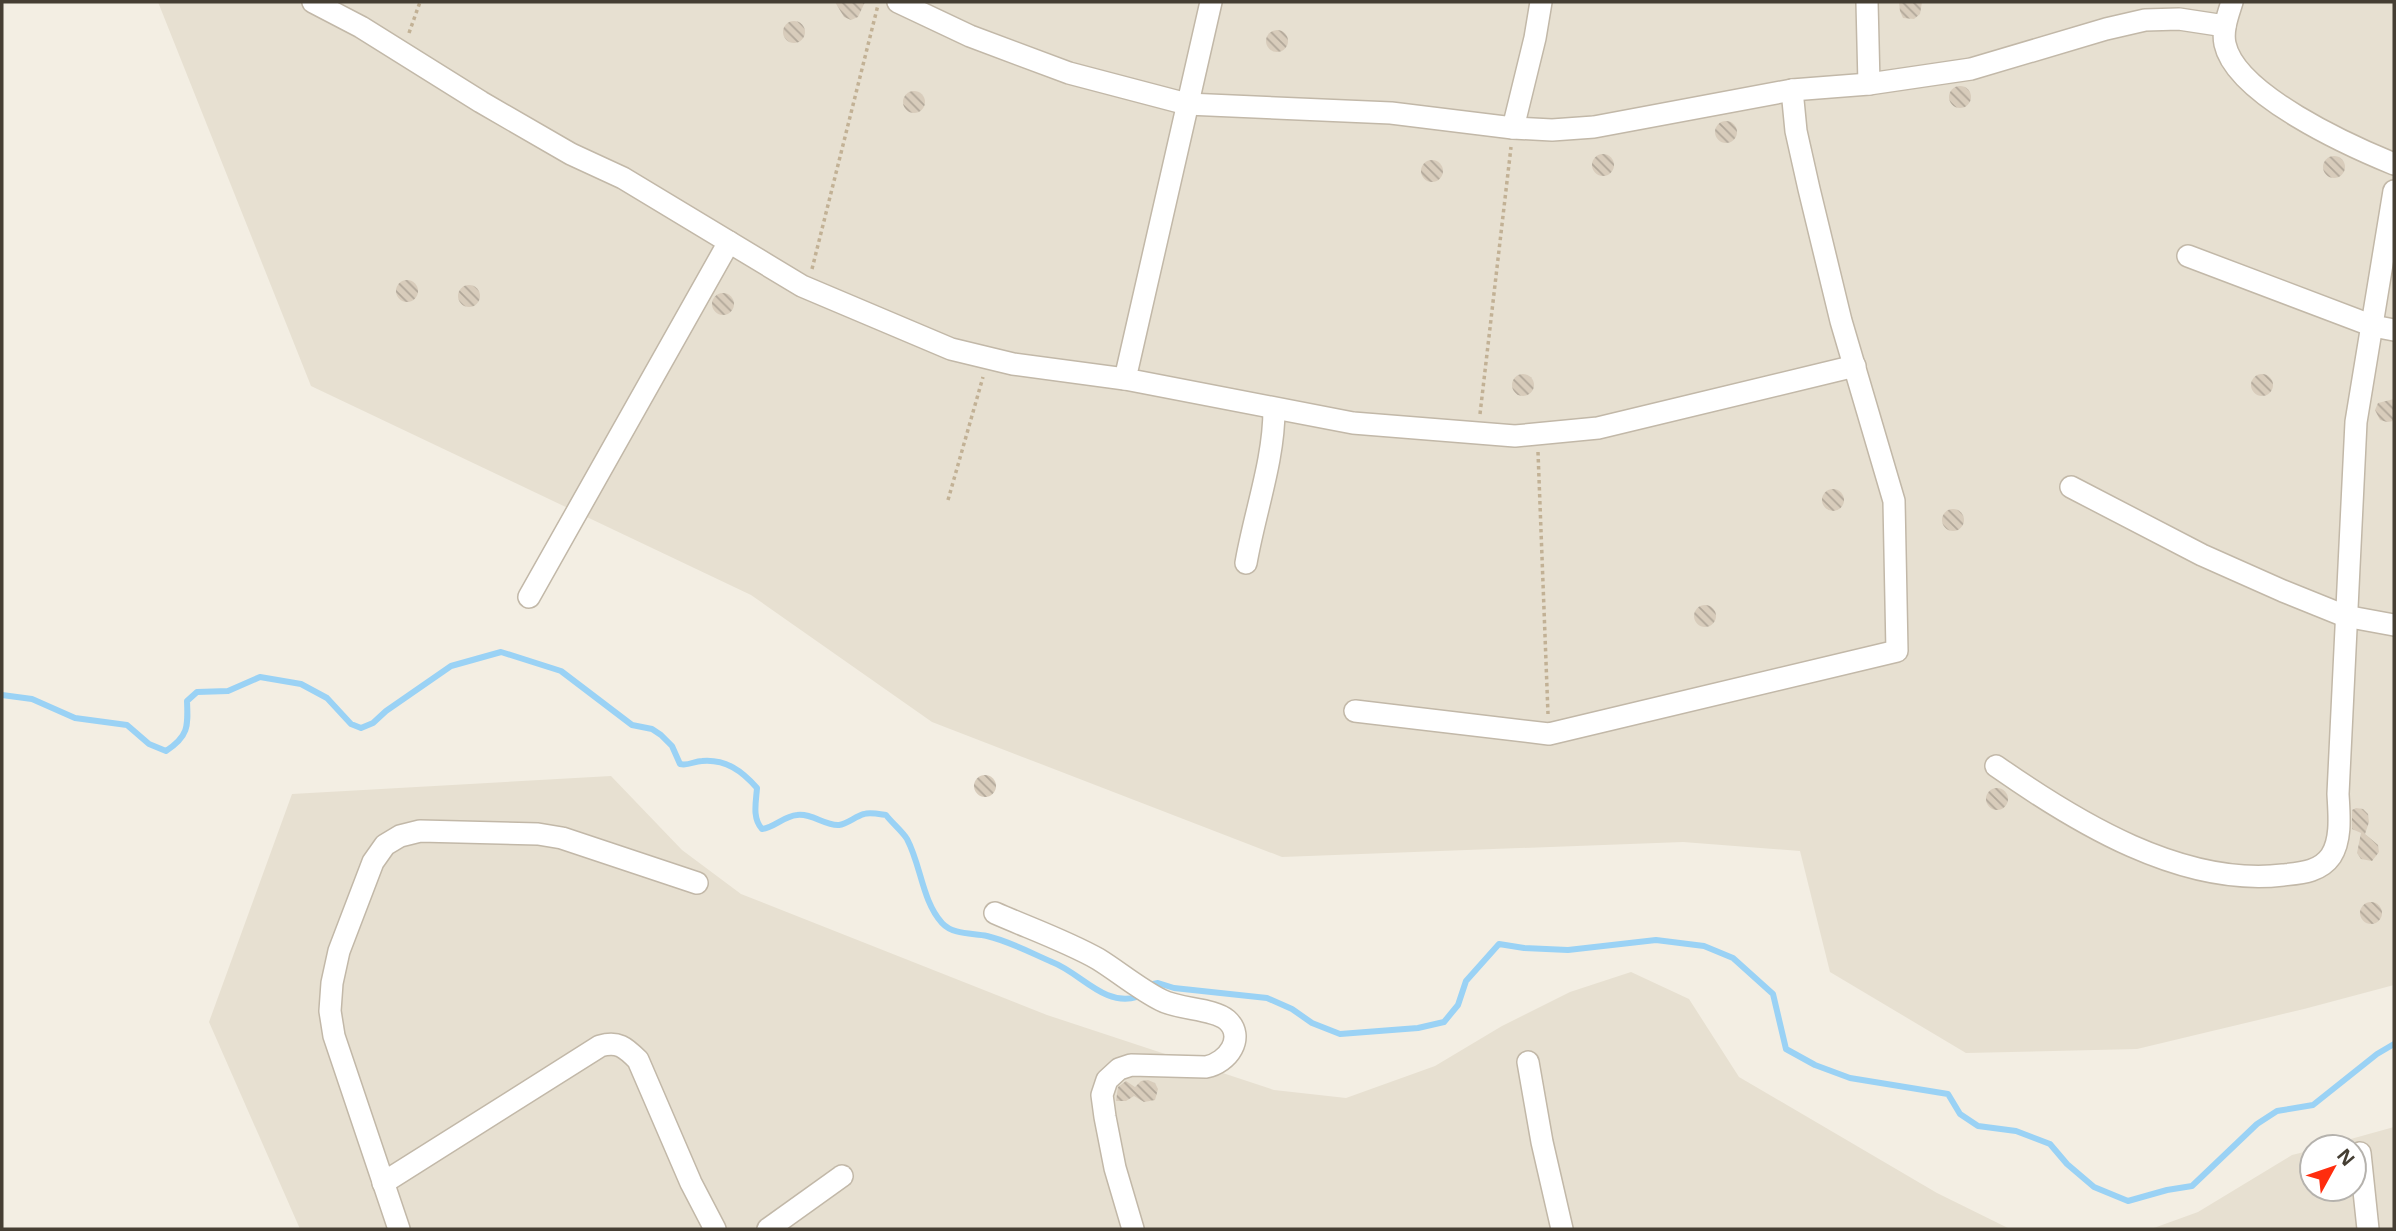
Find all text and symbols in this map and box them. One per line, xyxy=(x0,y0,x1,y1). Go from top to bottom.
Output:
north arrow xyxy=(2298,1133,2368,1203)
text: N xyxy=(2331,1143,2361,1171)

